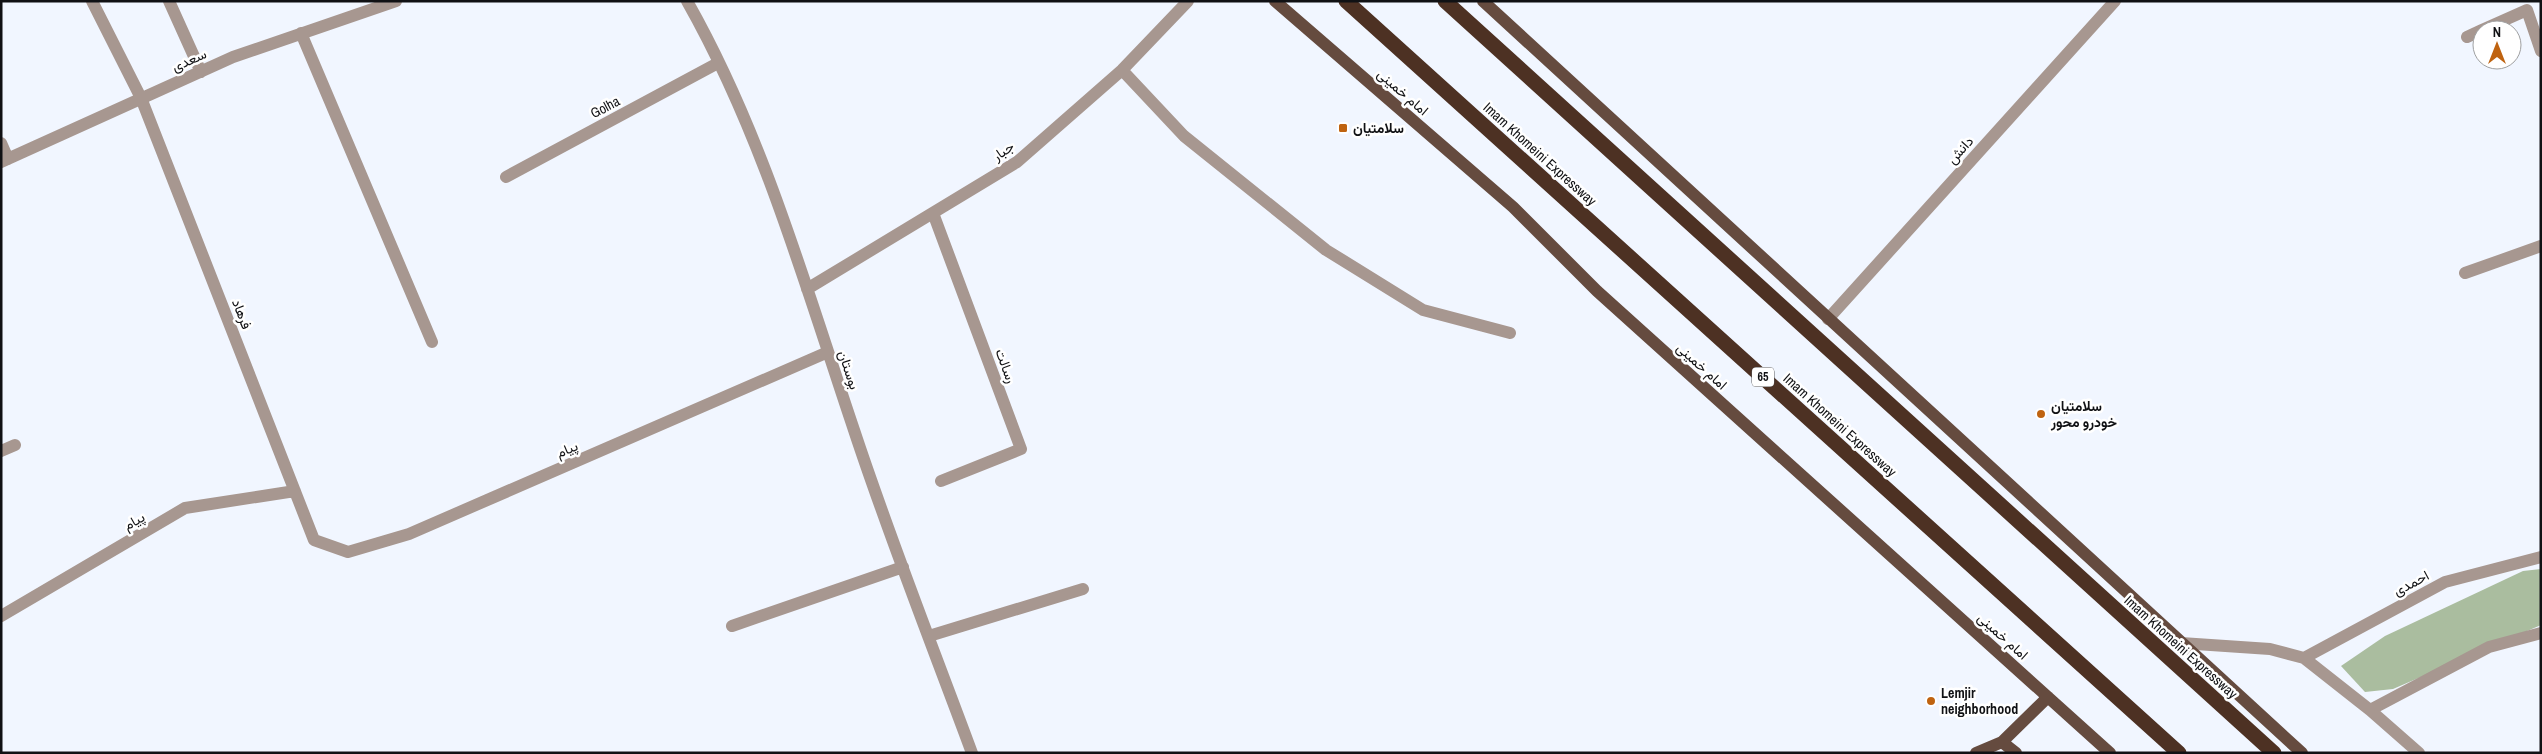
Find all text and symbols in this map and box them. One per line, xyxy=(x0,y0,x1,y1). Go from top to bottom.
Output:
north arrow xyxy=(2472,20,2522,70)
text: N xyxy=(2493,23,2501,41)
street label: سعدی xyxy=(169,44,209,76)
street label: امام خمینی xyxy=(1374,65,1432,119)
street label: Golha xyxy=(587,92,623,122)
street label: Imam Khomeini Expressway xyxy=(1480,98,1601,210)
place label: سلامتیان xyxy=(1353,119,1404,137)
marker: سلامتیان xyxy=(1337,122,1349,134)
street label: دانش xyxy=(1943,132,1977,168)
street label: جبار xyxy=(988,137,1017,165)
street label: فرهاد xyxy=(228,296,256,332)
street label: امام خمینی xyxy=(1673,339,1731,393)
street label: رسالت xyxy=(991,346,1021,386)
street label: بوستان xyxy=(834,348,864,392)
road number: 65 xyxy=(1752,368,1774,387)
street label: Imam Khomeini Expressway xyxy=(1780,369,1901,481)
place label: سلامتیان خودرو محور xyxy=(2050,397,2117,431)
marker: سلامتیان خودرو محور xyxy=(2035,408,2047,420)
street label: پیام xyxy=(553,436,581,462)
street label: پیام xyxy=(120,508,149,535)
street label: احمدی xyxy=(2390,566,2432,600)
street label: Imam Khomeini Expressway xyxy=(2121,591,2242,703)
street label: امام خمینی xyxy=(1974,609,2032,663)
place label: Lemjir neighborhood xyxy=(1941,684,2018,718)
marker: Lemjir neighborhood xyxy=(1925,695,1937,707)

